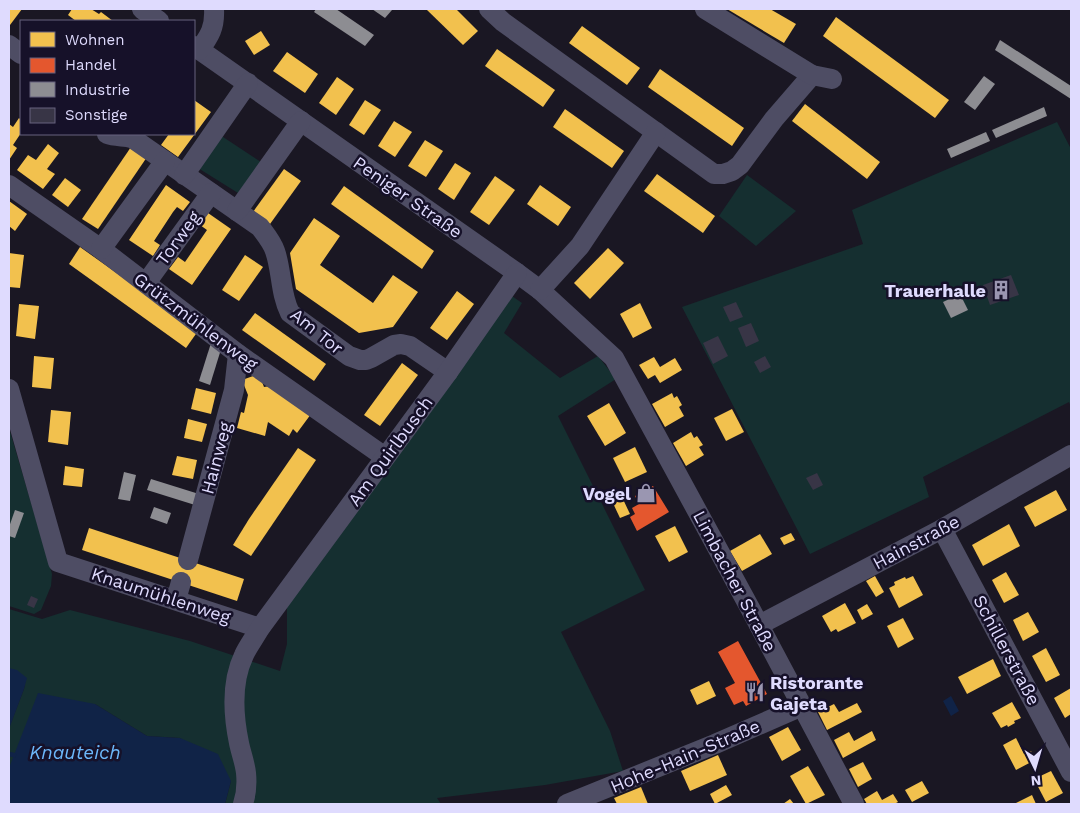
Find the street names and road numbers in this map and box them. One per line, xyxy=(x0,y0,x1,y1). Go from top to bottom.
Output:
street label: Peniger Straße xyxy=(350,152,466,242)
street label: Torweg xyxy=(151,207,205,269)
street label: Grützmühlenweg xyxy=(130,268,262,375)
street label: Am Tor xyxy=(286,303,348,359)
street label: Am Quirlbusch xyxy=(343,392,437,510)
street label: Hainweg xyxy=(196,419,236,496)
street label: Limbacher Straße xyxy=(689,507,781,655)
street label: Hainstraße xyxy=(869,510,963,574)
street label: Knaumühlenweg xyxy=(89,563,234,628)
street label: Schillerstraße xyxy=(969,591,1045,709)
street label: Hohe-Hain-Straße xyxy=(607,715,763,797)

